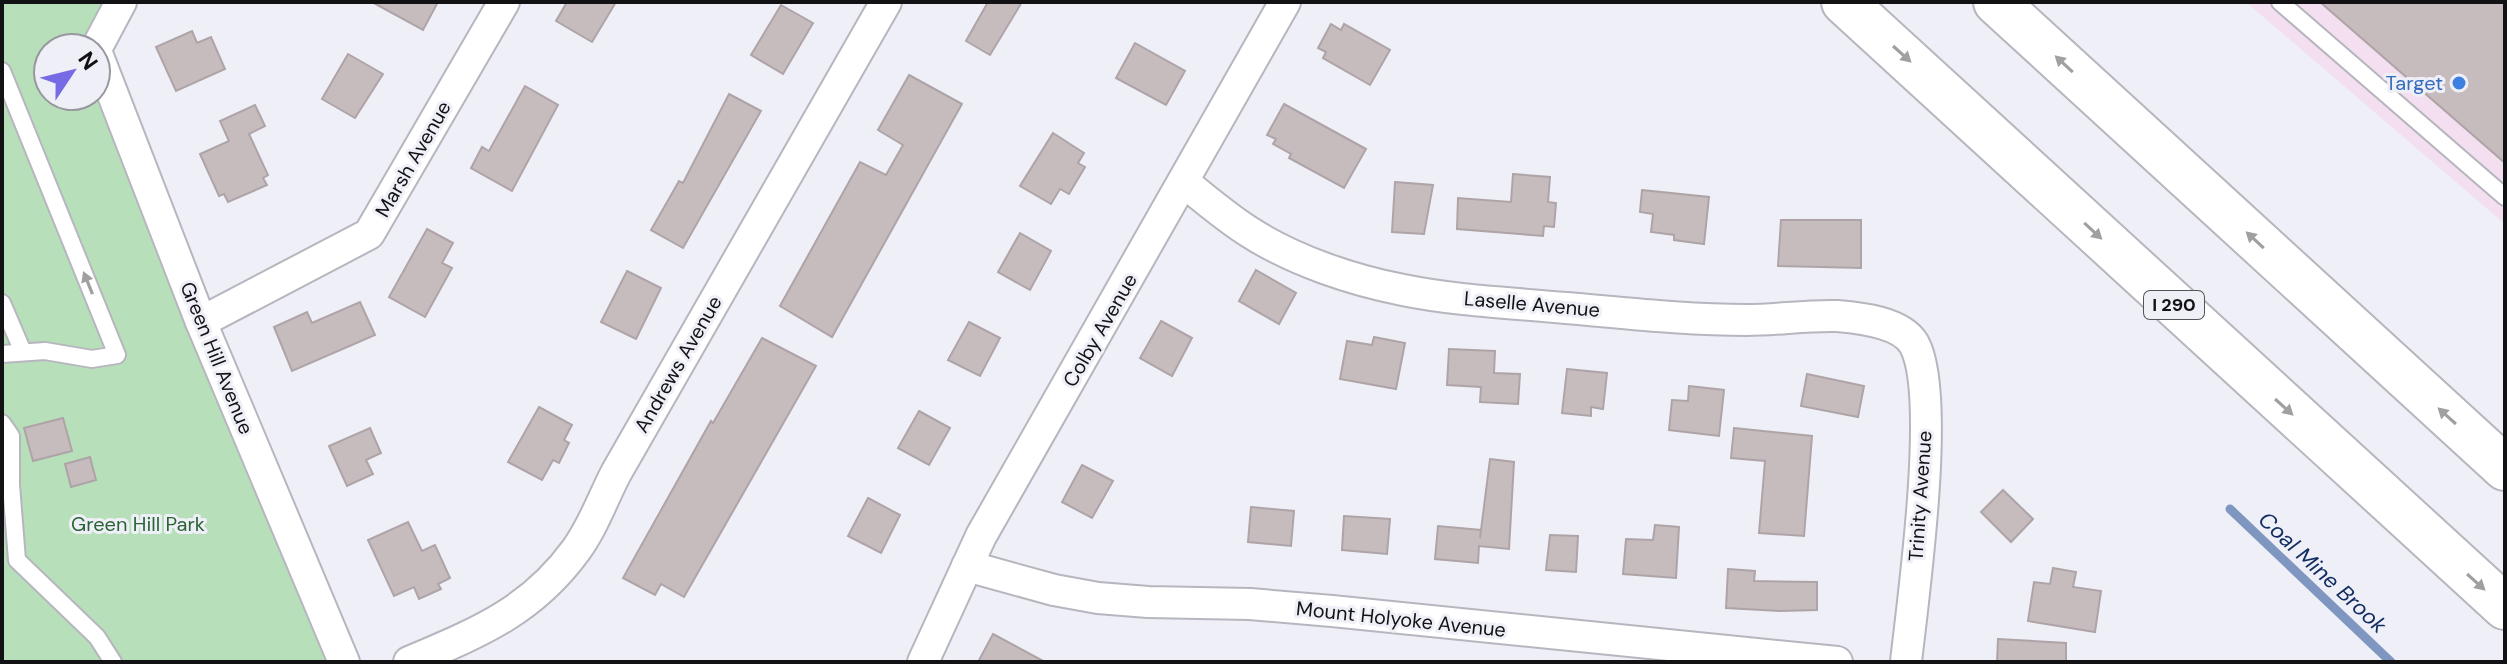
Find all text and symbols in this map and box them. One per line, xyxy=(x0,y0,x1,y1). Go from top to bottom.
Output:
north arrow xyxy=(32,32,112,112)
one-way arrow xyxy=(1892,45,1911,63)
text: N xyxy=(71,46,104,76)
one-way arrow xyxy=(2055,56,2074,74)
place label: Target xyxy=(2386,70,2443,96)
marker: Target xyxy=(2450,74,2468,92)
street label: Marsh Avenue xyxy=(369,96,457,222)
one-way arrow xyxy=(2083,221,2102,239)
one-way arrow xyxy=(2246,232,2265,250)
street label: Colby Avenue xyxy=(1057,269,1143,391)
one-way arrow xyxy=(81,271,94,295)
street label: Green Hill Avenue xyxy=(175,278,259,438)
street label: Laselle Avenue xyxy=(1463,285,1601,323)
street label: Andrews Avenue xyxy=(628,291,728,437)
road number: I 290 xyxy=(2144,291,2204,319)
one-way arrow xyxy=(2275,397,2294,415)
one-way arrow xyxy=(2438,407,2457,425)
street label: Trinity Avenue xyxy=(1902,430,1938,562)
water label: Coal Mine Brook xyxy=(2252,505,2394,640)
park label: Green Hill Park xyxy=(71,511,205,537)
one-way arrow xyxy=(2467,572,2486,590)
street label: Mount Holyoke Avenue xyxy=(1295,595,1507,643)

